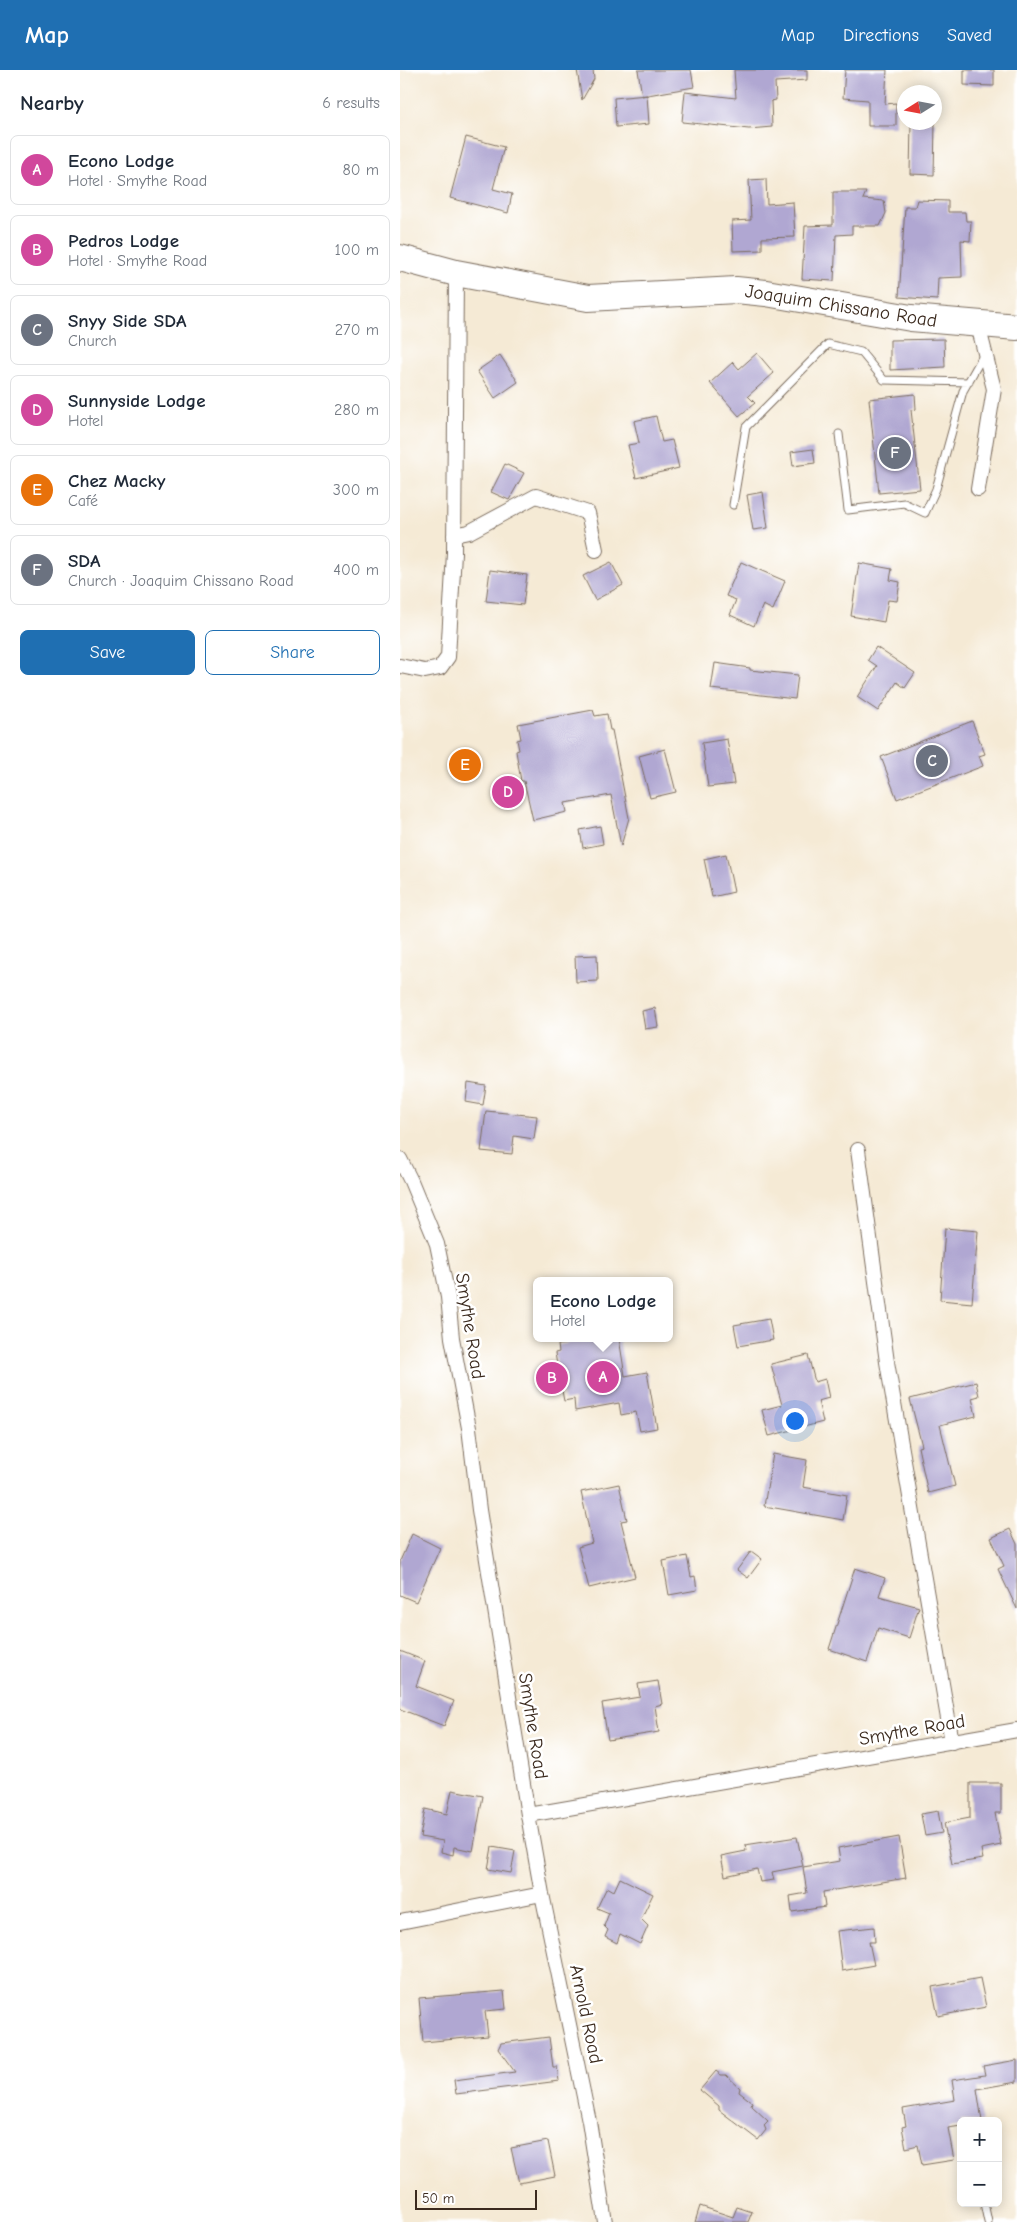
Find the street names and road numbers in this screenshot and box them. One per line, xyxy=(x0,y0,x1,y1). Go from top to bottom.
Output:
street label: Joaquim Chissano Road xyxy=(743,280,939,332)
street label: Smythe Road xyxy=(451,1271,489,1381)
street label: Smythe Road xyxy=(514,1671,552,1781)
street label: Smythe Road xyxy=(857,1710,967,1750)
street label: Arnold Road xyxy=(565,1962,607,2066)

